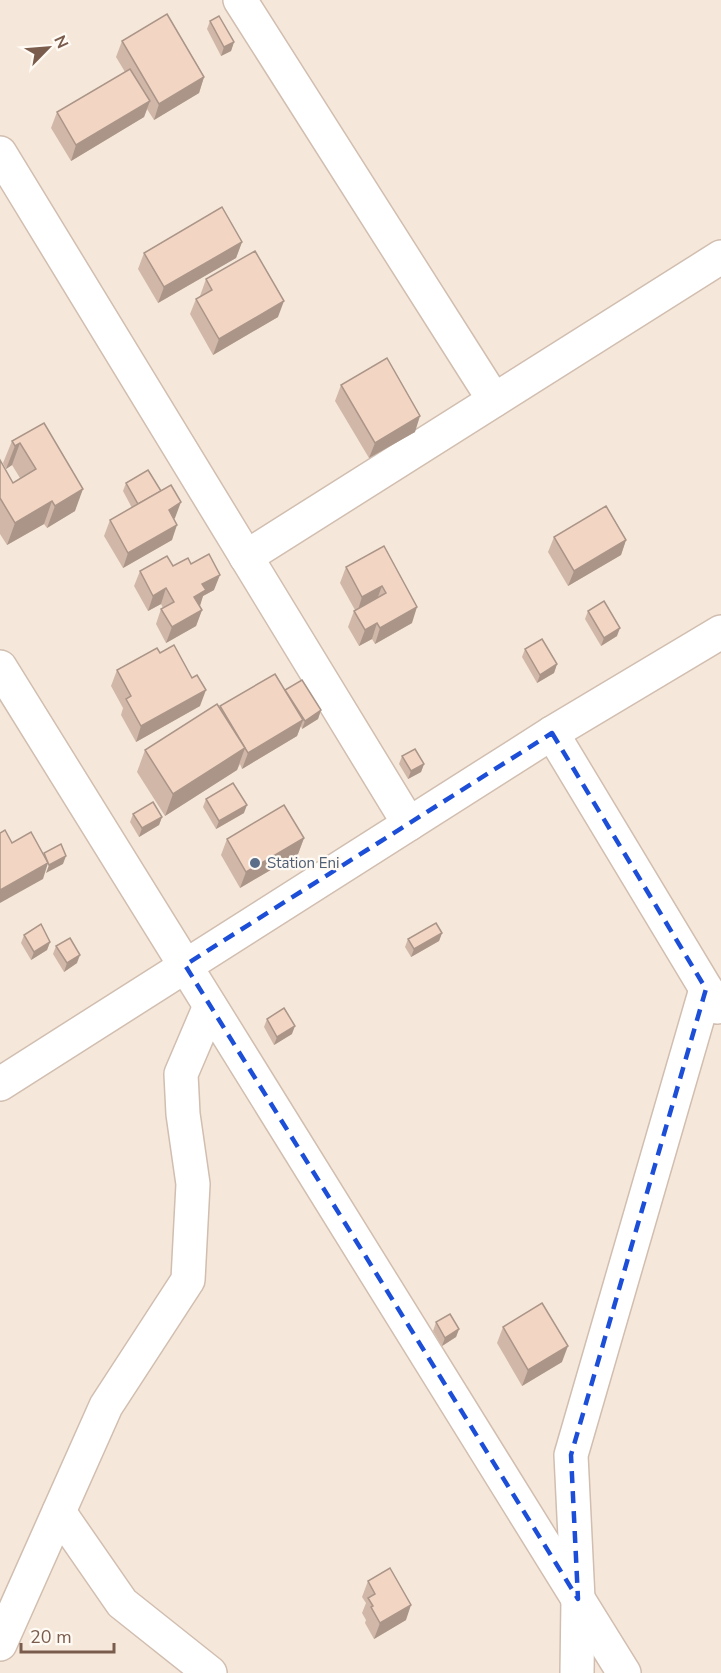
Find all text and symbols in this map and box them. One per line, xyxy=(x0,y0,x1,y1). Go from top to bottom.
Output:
north arrow xyxy=(18,18,78,78)
text: N xyxy=(48,32,73,52)
place label: Station Eni xyxy=(267,853,340,873)
marker: Station Eni xyxy=(248,856,262,870)
scale bar xyxy=(21,1616,114,1654)
text: 20 m xyxy=(30,1625,72,1649)

